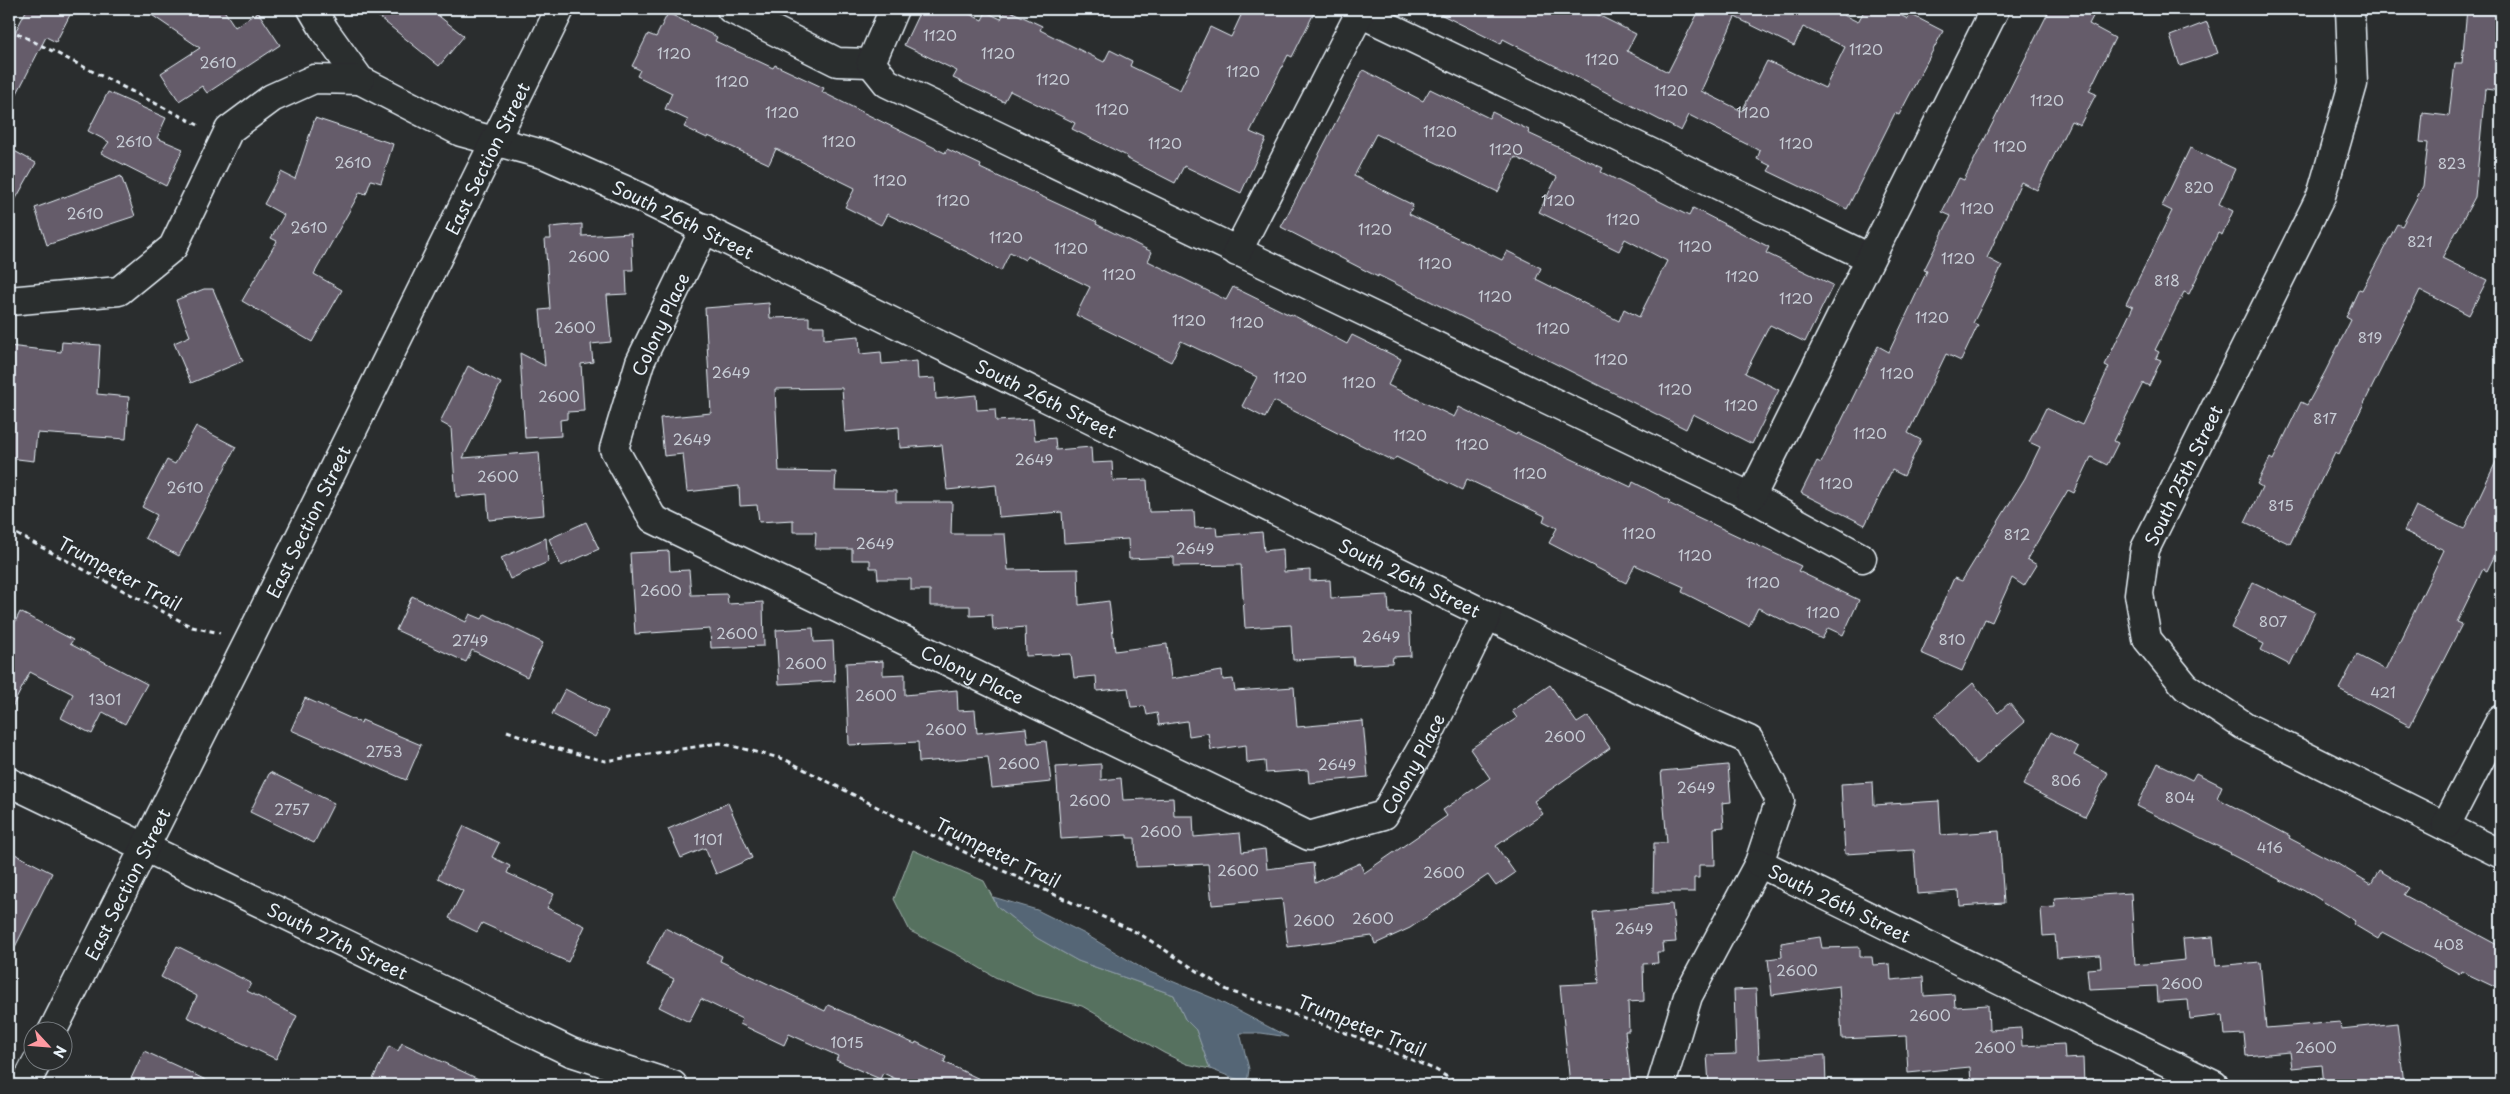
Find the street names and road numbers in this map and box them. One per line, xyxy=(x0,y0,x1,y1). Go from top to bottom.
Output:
street label: East Section Street xyxy=(437,77,536,239)
street label: South 26th Street xyxy=(608,173,759,265)
street label: Colony Place xyxy=(624,268,696,380)
street label: South 26th Street xyxy=(971,352,1122,444)
street label: South 25th Street xyxy=(2137,400,2229,550)
street label: East Section Street xyxy=(258,440,357,602)
street label: Trumpeter Trail xyxy=(53,529,187,617)
street label: South 26th Street xyxy=(1334,531,1485,623)
street label: Colony Place xyxy=(917,637,1029,710)
street label: Colony Place xyxy=(1374,709,1451,819)
street label: East Section Street xyxy=(77,803,176,964)
street label: Trumpeter Trail xyxy=(931,810,1065,894)
street label: South 26th Street xyxy=(1764,856,1915,949)
street label: South 27th Street xyxy=(263,895,413,985)
street label: Trumpeter Trail xyxy=(1294,987,1430,1063)

